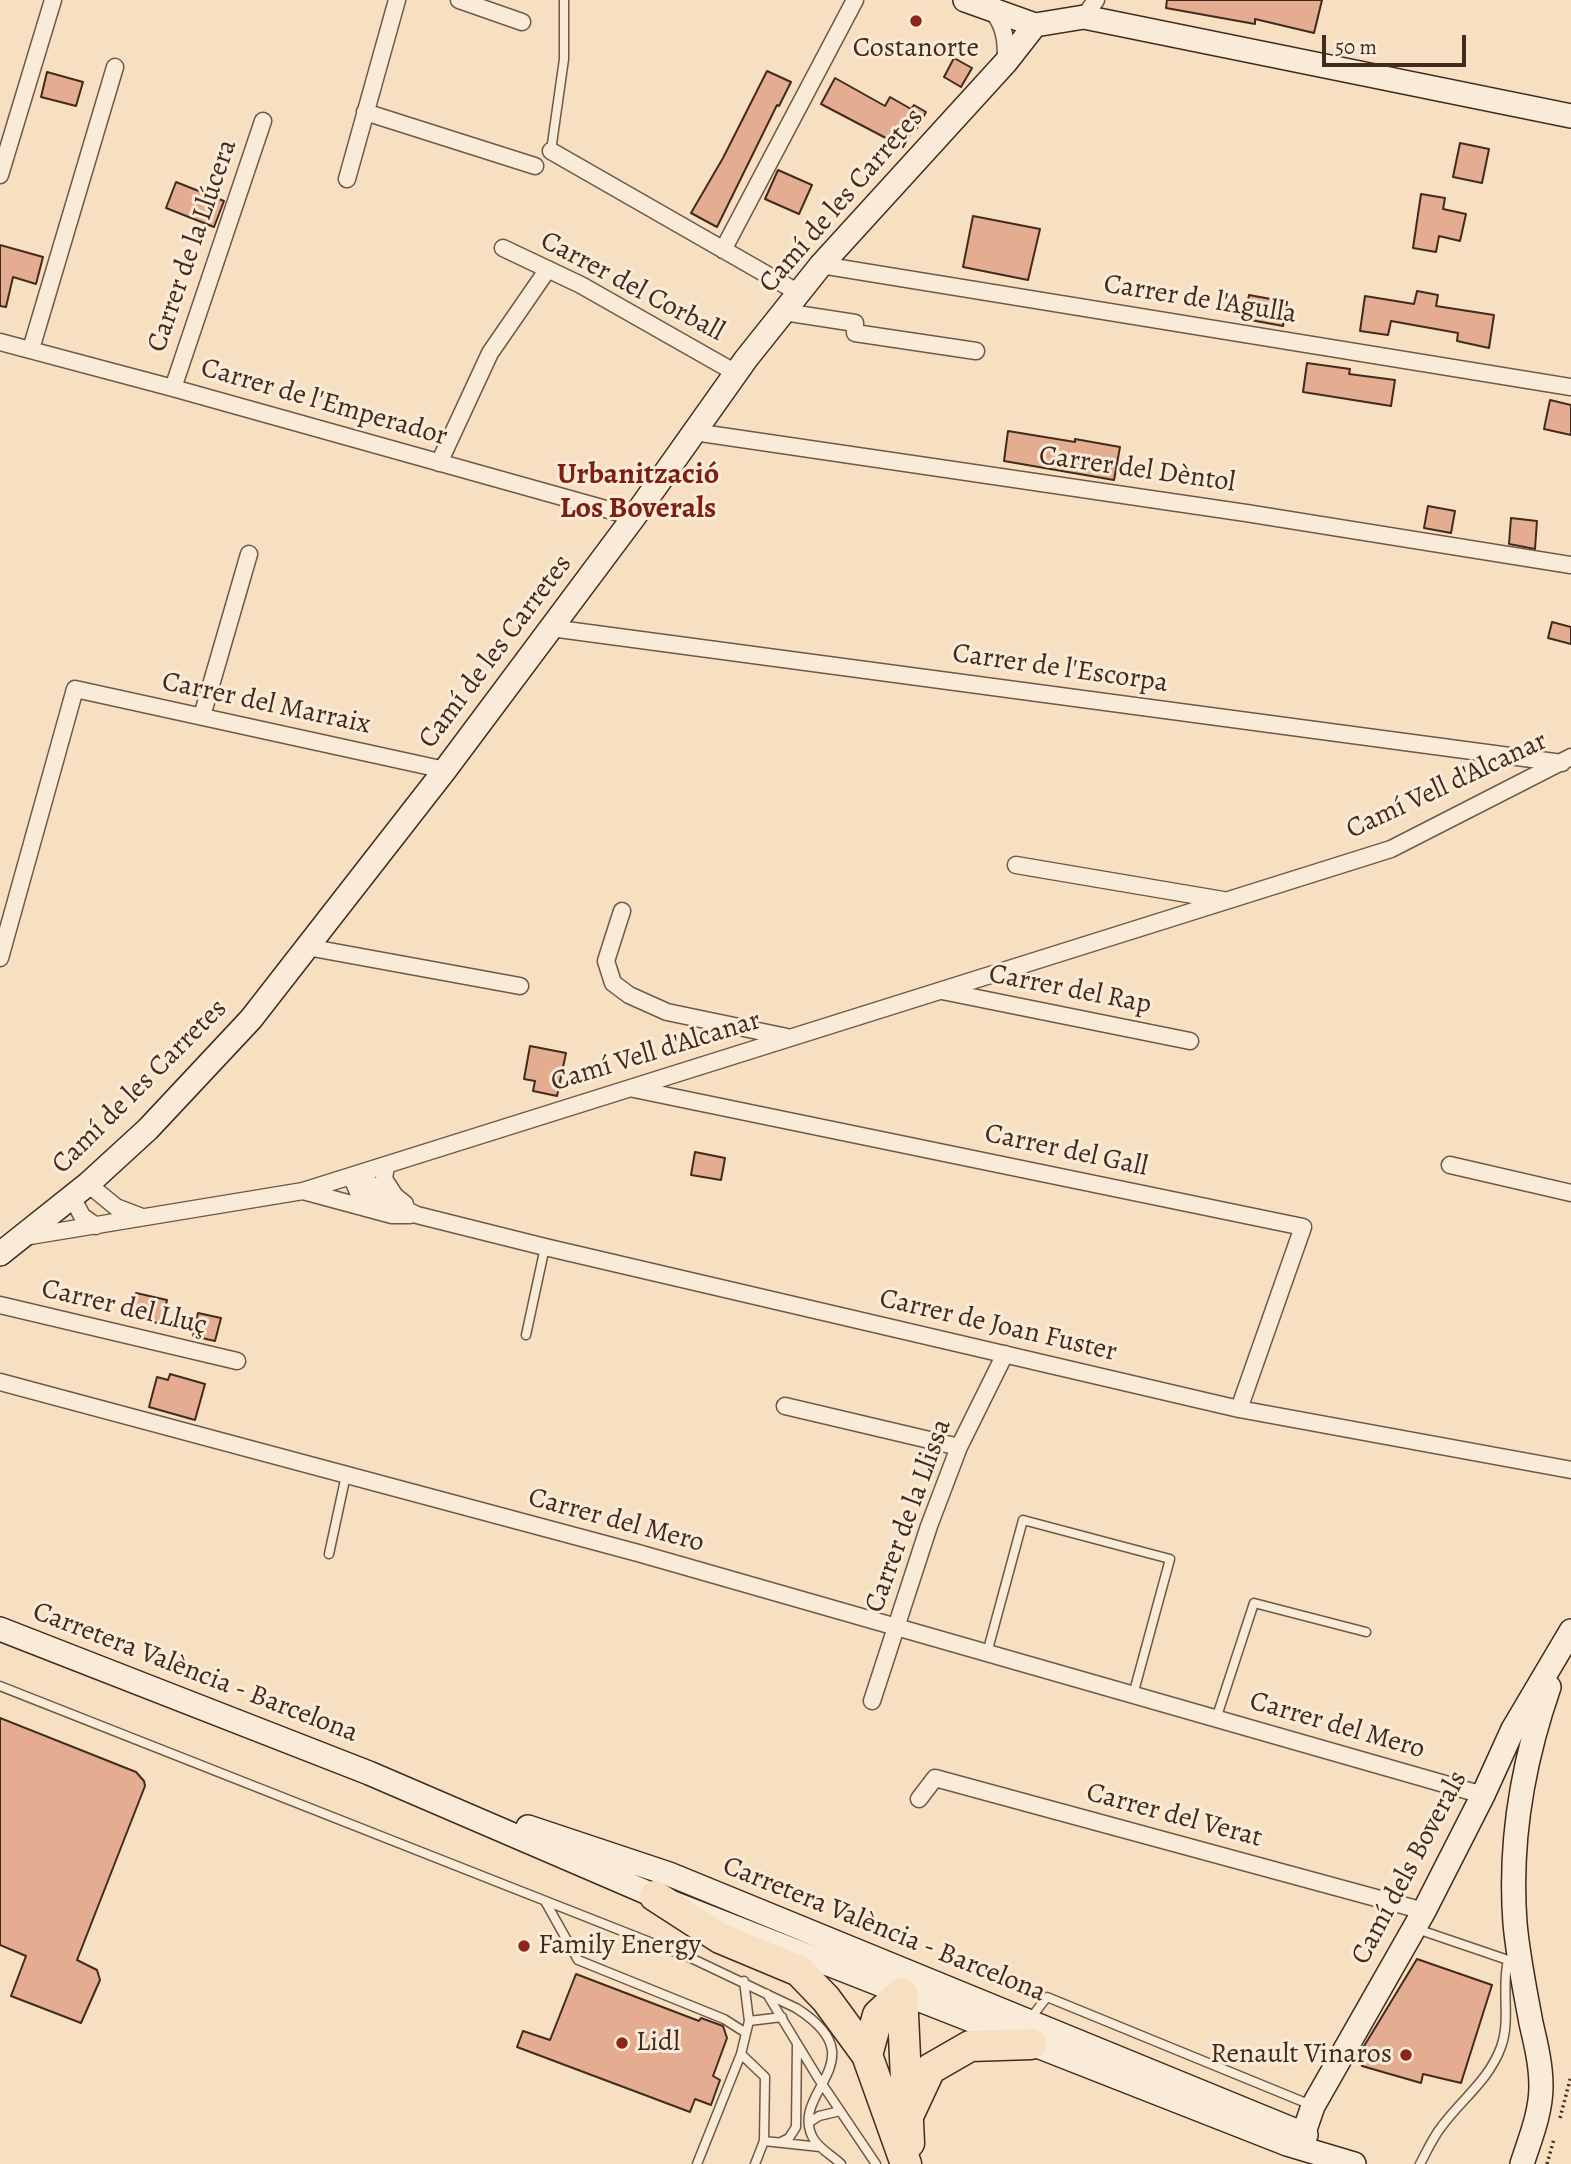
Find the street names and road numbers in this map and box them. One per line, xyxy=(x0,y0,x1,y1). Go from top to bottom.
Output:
street label: Camí de les Carretes xyxy=(753,102,931,300)
street label: Carrer de la Llúcera xyxy=(141,135,245,357)
street label: Carrer del Corball xyxy=(534,224,730,350)
street label: Carrer de l'Agulla xyxy=(1101,268,1299,332)
street label: Carrer de l'Emperador xyxy=(197,352,451,454)
street label: Carrer del Dèntol xyxy=(1037,440,1237,500)
street label: Camí de les Carretes xyxy=(412,548,580,756)
street label: Carrer de l'Escorpa xyxy=(950,637,1170,701)
street label: Carrer del Marraix xyxy=(159,665,373,743)
street label: Camí Vell d'Alcanar xyxy=(1341,725,1553,847)
street label: Carrer del Rap xyxy=(986,958,1154,1022)
street label: Camí de les Carretes xyxy=(45,992,235,1182)
street label: Camí Vell d'Alcanar xyxy=(547,1004,765,1100)
street label: Carrer del Gall xyxy=(982,1117,1150,1185)
street label: Carrer del Lluç xyxy=(38,1273,210,1343)
street label: Carrer de Joan Fuster xyxy=(876,1282,1120,1370)
street label: Carrer de la Llissa xyxy=(858,1415,960,1617)
street label: Carrer del Mero xyxy=(524,1481,708,1561)
street label: Carretera València - Barcelona xyxy=(28,1595,362,1751)
street label: Carrer del Mero xyxy=(1246,1685,1428,1767)
street label: Camí dels Boverals xyxy=(1345,1765,1475,1971)
street label: Carrer del Verat xyxy=(1082,1776,1266,1856)
street label: Carretera València - Barcelona xyxy=(717,1850,1051,2010)

